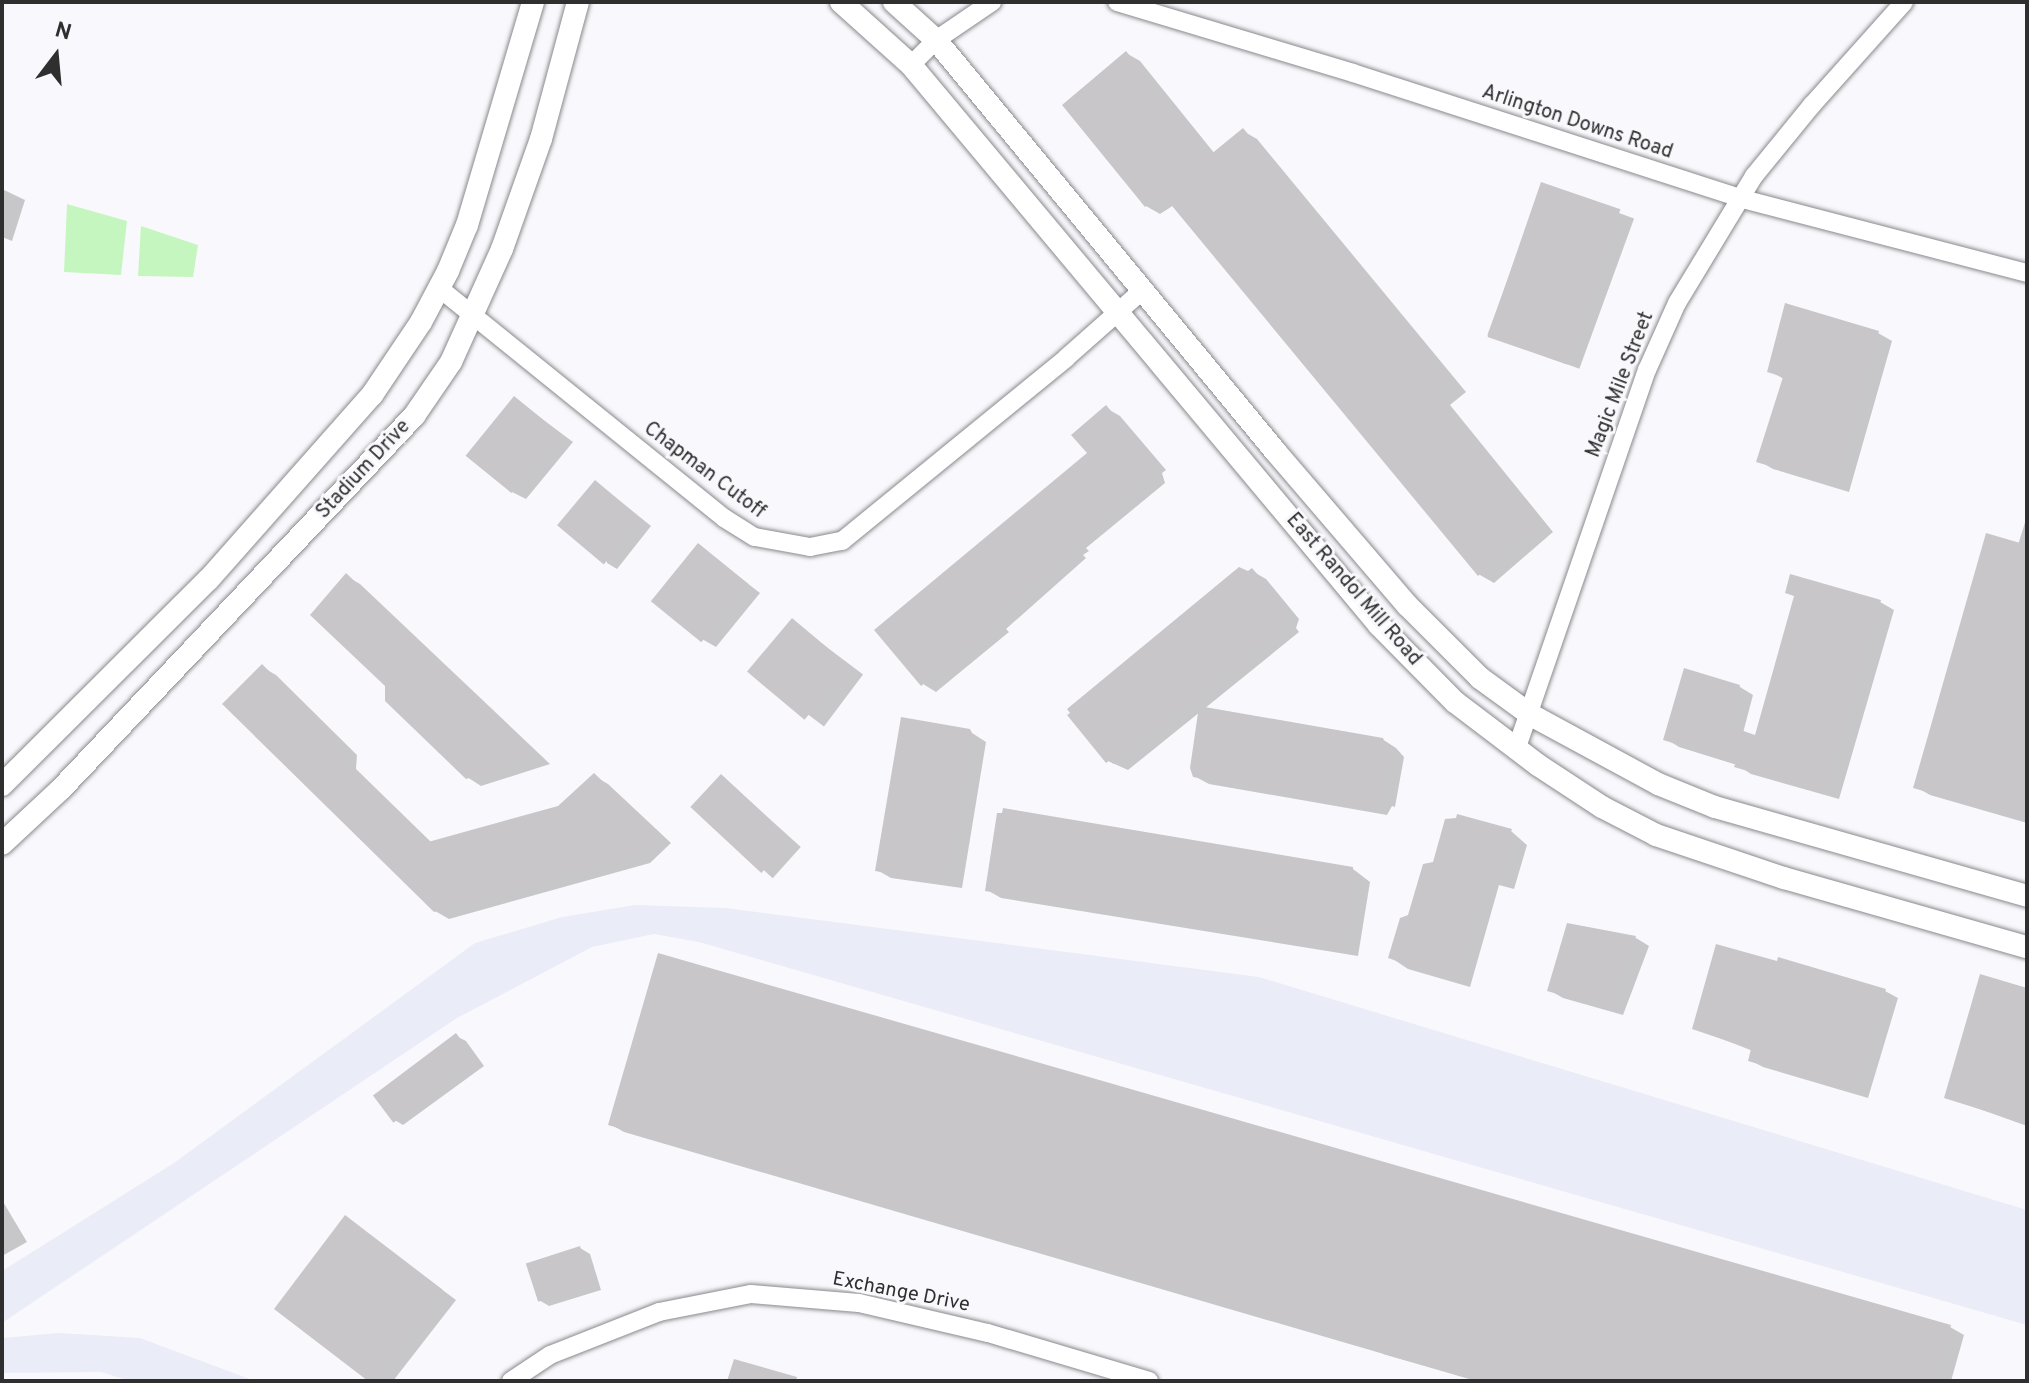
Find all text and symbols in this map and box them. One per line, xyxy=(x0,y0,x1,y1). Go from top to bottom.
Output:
north arrow xyxy=(16,16,96,96)
text: N xyxy=(51,17,74,48)
street label: Arlington Downs Road xyxy=(1479,81,1675,165)
street label: Magic Mile Street xyxy=(1582,309,1660,461)
street label: Stadium Drive xyxy=(312,415,416,525)
street label: Chapman Cutoff xyxy=(638,417,770,525)
street label: East Randol Mill Road xyxy=(1280,509,1426,671)
street label: Exchange Drive xyxy=(830,1268,972,1318)

